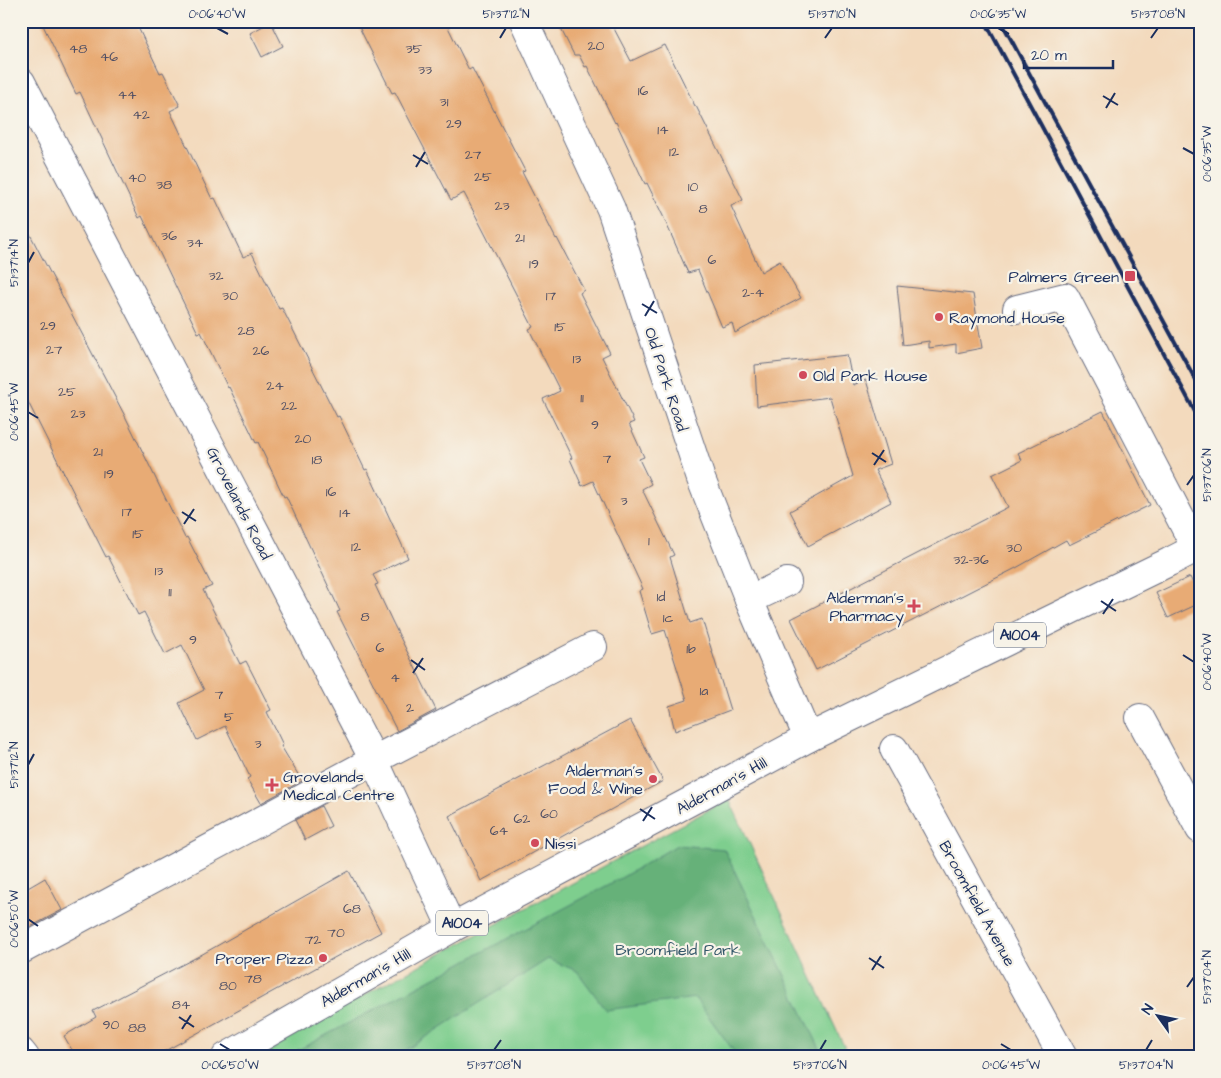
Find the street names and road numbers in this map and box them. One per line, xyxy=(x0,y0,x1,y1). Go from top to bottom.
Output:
street label: Old Park Road xyxy=(639,325,693,434)
street label: Grovelands Road xyxy=(201,443,277,564)
road number: A1004 xyxy=(994,622,1046,648)
street label: Alderman's Hill xyxy=(672,752,771,820)
street label: Broomfield Avenue xyxy=(933,837,1021,970)
road number: A1004 xyxy=(436,910,488,936)
street label: Alderman's Hill xyxy=(316,943,415,1013)

